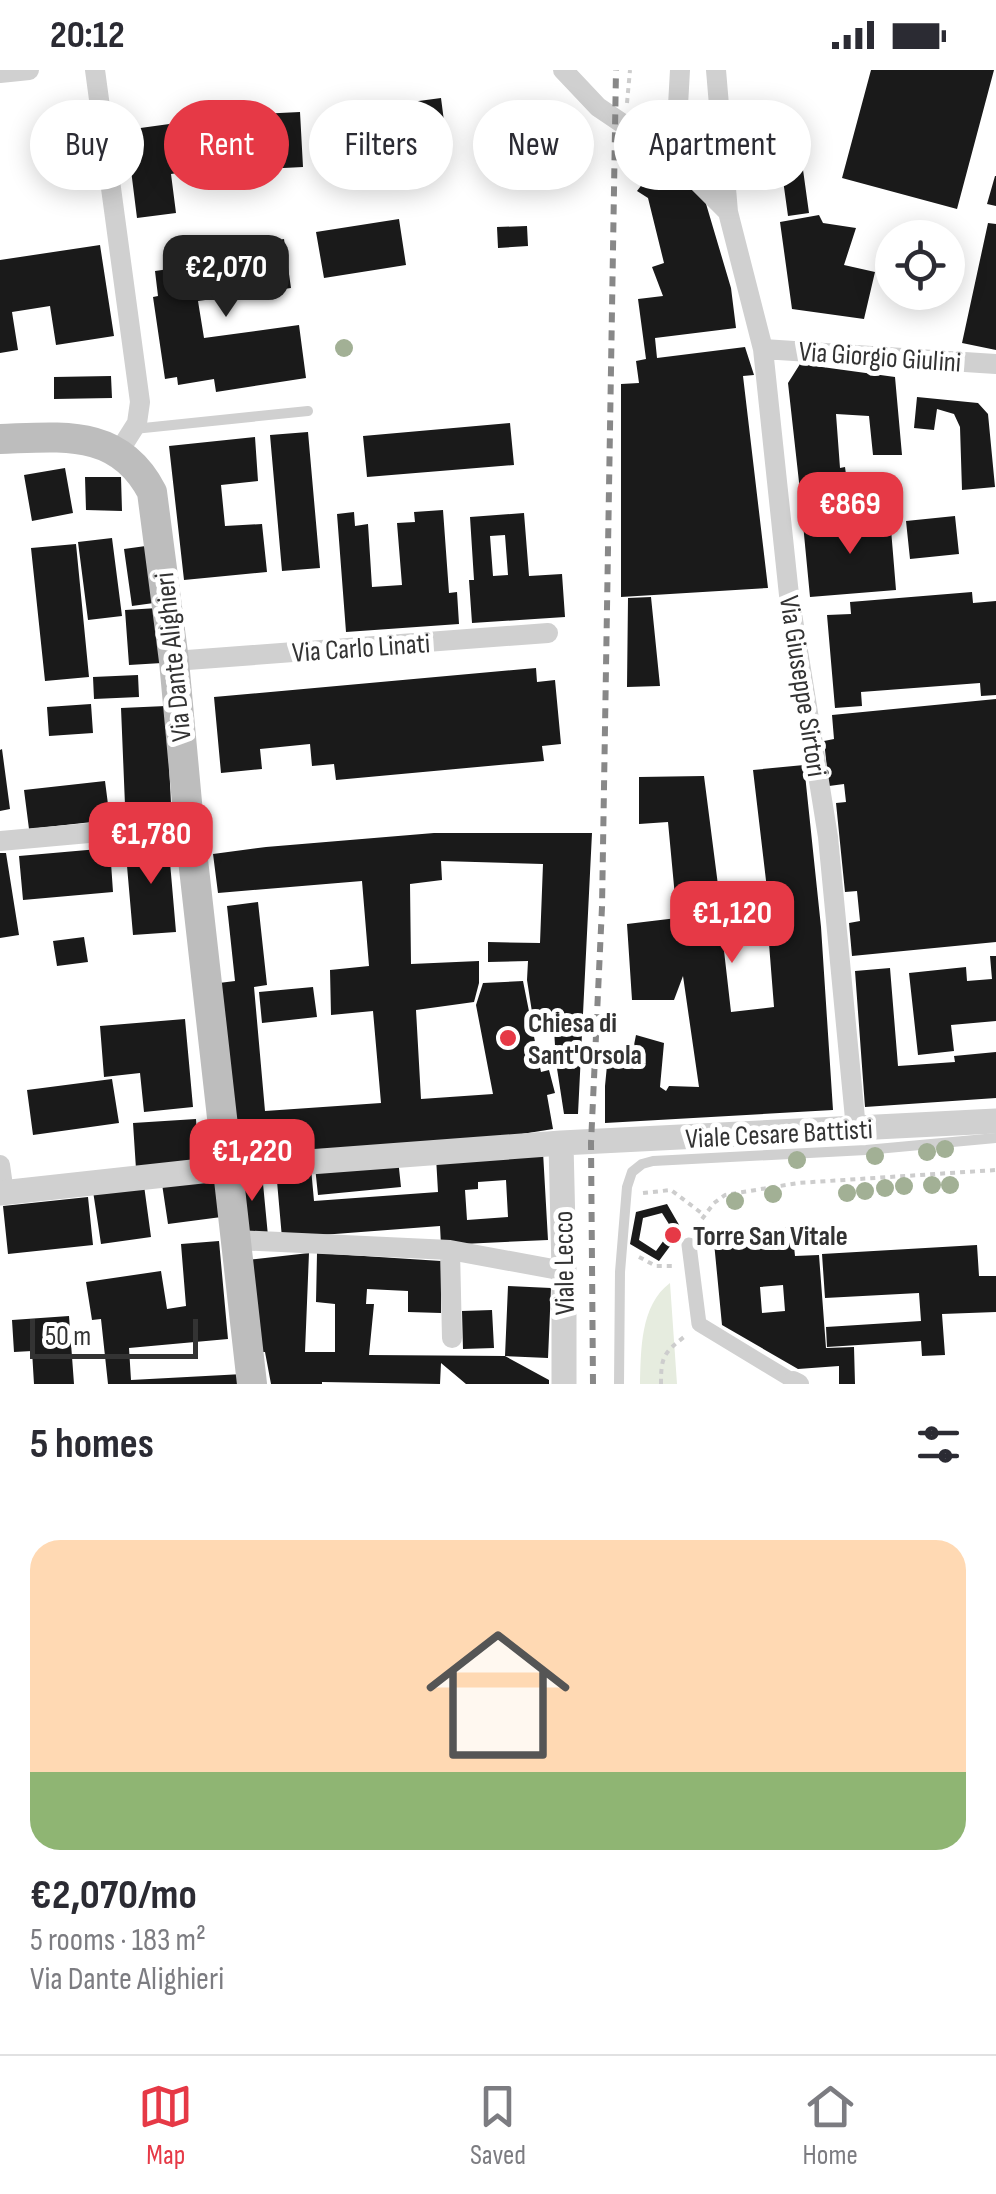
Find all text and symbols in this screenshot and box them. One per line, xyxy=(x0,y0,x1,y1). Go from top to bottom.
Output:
text: 20:12 xyxy=(50,13,125,58)
chip: Buy xyxy=(30,100,144,190)
chip: Rent xyxy=(164,100,289,190)
chip: Filters xyxy=(309,100,453,190)
chip: New xyxy=(473,100,594,190)
chip: Apartment xyxy=(614,100,811,190)
map controls xyxy=(875,220,965,310)
button: locate xyxy=(875,220,965,310)
pin: €2,070 xyxy=(145,235,307,320)
text: €2,070 xyxy=(185,248,267,287)
street label: Via Giorgio Giulini xyxy=(798,335,962,380)
pin: €869 xyxy=(791,472,909,557)
text: €869 xyxy=(819,485,881,524)
street label: Via Dante Alighieri xyxy=(148,571,199,743)
street label: Via Giuseppe Sirtori xyxy=(772,593,833,779)
street label: Via Carlo Linati xyxy=(291,627,431,670)
pin: €1,780 xyxy=(70,802,232,887)
text: €1,780 xyxy=(111,815,191,854)
pin: €1,120 xyxy=(651,881,813,966)
text: €1,120 xyxy=(692,894,772,933)
place label: Chiesa di Sant'Orsola xyxy=(528,1007,642,1072)
marker: Chiesa di Sant'Orsola xyxy=(497,1027,519,1049)
street label: Viale Cesare Battisti xyxy=(685,1113,874,1156)
pin: €1,220 xyxy=(171,1119,333,1204)
text: €1,220 xyxy=(212,1132,292,1171)
street label: Viale Lecco xyxy=(547,1210,582,1316)
place label: Torre San Vitale xyxy=(693,1220,848,1253)
marker: Torre San Vitale xyxy=(662,1224,684,1246)
scale bar xyxy=(30,1314,198,1358)
text: 50 m xyxy=(45,1320,91,1353)
icon: filters xyxy=(911,1417,966,1472)
text: 5 homes xyxy=(30,1419,154,1470)
icon: home xyxy=(408,1605,588,1785)
text: €2,070/mo xyxy=(30,1870,197,1921)
text: 5 rooms · 183 m² xyxy=(30,1921,206,1960)
text: Via Dante Alighieri xyxy=(30,1960,224,1999)
tab: Map xyxy=(138,2079,193,2172)
tab: Saved xyxy=(470,2079,526,2172)
tab: Home xyxy=(803,2079,858,2172)

